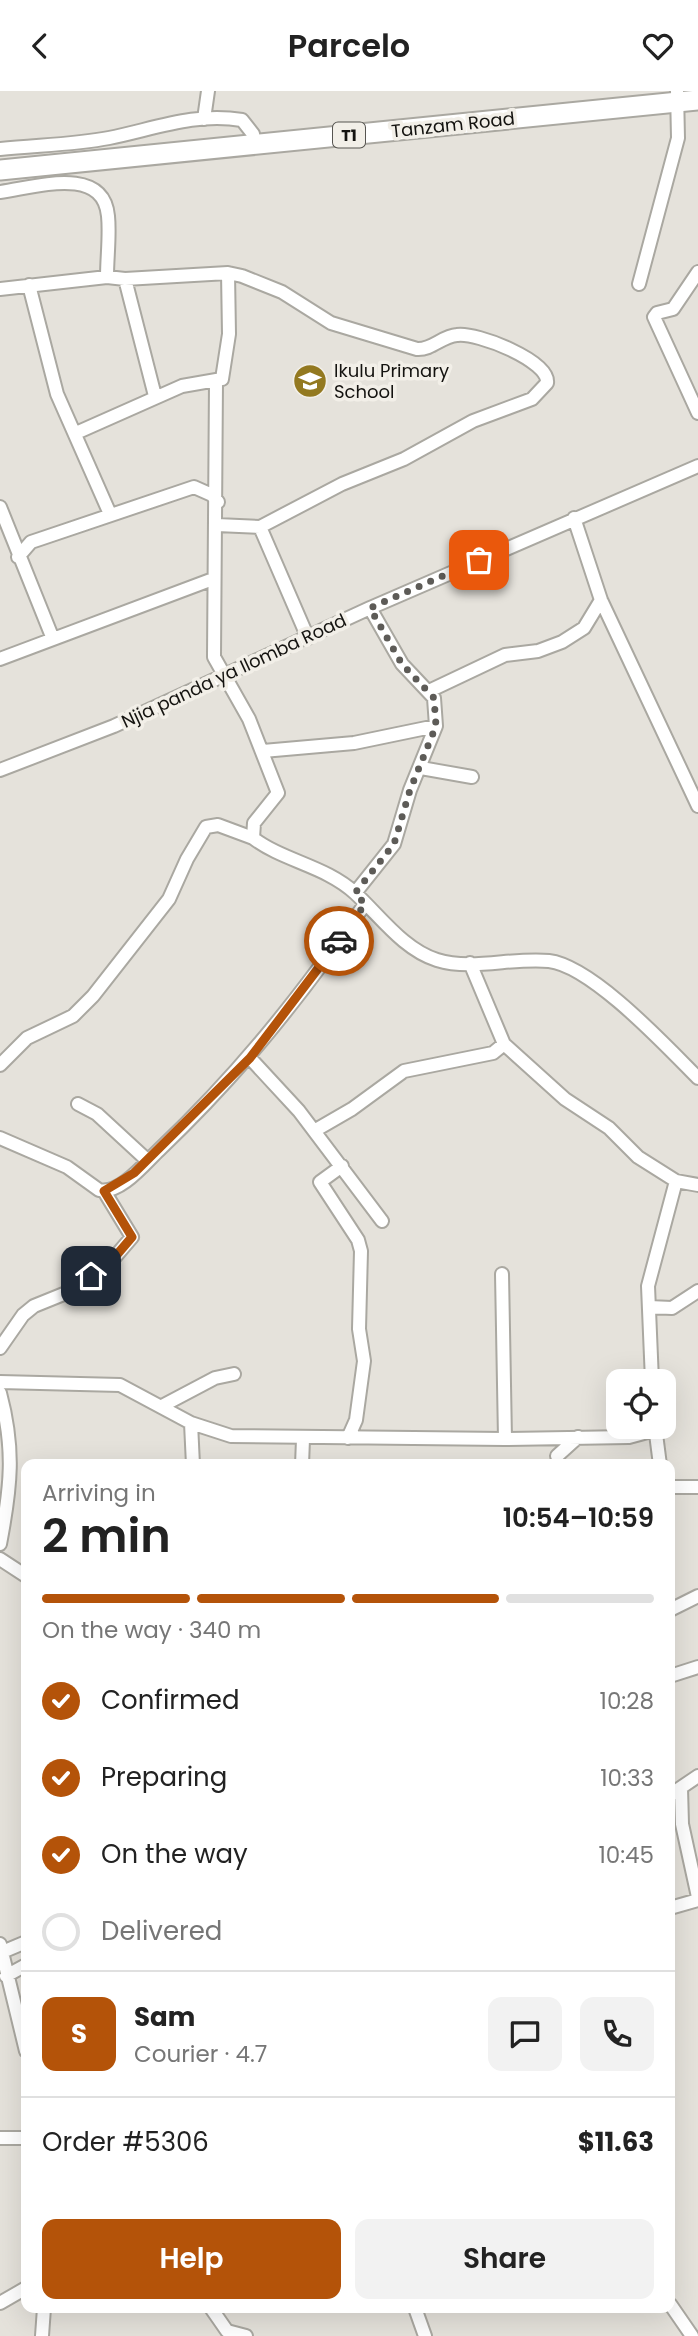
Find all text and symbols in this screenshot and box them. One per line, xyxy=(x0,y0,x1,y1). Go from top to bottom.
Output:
text: Parcelo xyxy=(288,23,410,68)
icon: back xyxy=(21,27,59,65)
icon: heart xyxy=(639,27,677,65)
street label: Tanzam Road xyxy=(390,106,516,143)
road number: T1 xyxy=(333,123,365,147)
place label: Ikulu Primary School xyxy=(334,358,449,404)
school or university icon: Ikulu Primary School xyxy=(291,362,329,400)
pin xyxy=(449,530,509,590)
icon: bag xyxy=(460,541,498,579)
street label: Njia panda ya Ilomba Road xyxy=(117,607,350,734)
courier xyxy=(304,906,374,976)
icon: car xyxy=(320,922,358,960)
pin xyxy=(61,1246,121,1306)
icon: home xyxy=(72,1257,110,1295)
map controls xyxy=(606,1369,676,1439)
button: locate xyxy=(606,1369,676,1439)
text: Arriving in xyxy=(42,1477,156,1509)
text: 10:54–10:59 xyxy=(503,1500,654,1536)
text: 2 min xyxy=(42,1504,171,1568)
text: On the way · 340 m xyxy=(42,1614,261,1646)
icon: check xyxy=(42,1682,80,1720)
text: Confirmed xyxy=(101,1682,239,1718)
text: 10:28 xyxy=(600,1685,654,1717)
icon: check xyxy=(42,1759,80,1797)
text: Preparing xyxy=(101,1759,227,1795)
text: 10:33 xyxy=(600,1762,654,1794)
icon: check xyxy=(42,1836,80,1874)
text: On the way xyxy=(101,1836,248,1872)
text: 10:45 xyxy=(598,1839,654,1871)
text: Delivered xyxy=(101,1913,222,1949)
button: chat xyxy=(488,1997,562,2071)
button: phone xyxy=(580,1997,654,2071)
text: Sam xyxy=(134,1999,195,2035)
text: S xyxy=(71,2016,87,2052)
text: Courier · 4.7 xyxy=(134,2038,267,2070)
text: Order #5306 xyxy=(42,2124,209,2160)
text: $11.63 xyxy=(578,2124,654,2160)
button: Help xyxy=(42,2219,341,2299)
button: Share xyxy=(355,2219,654,2299)

